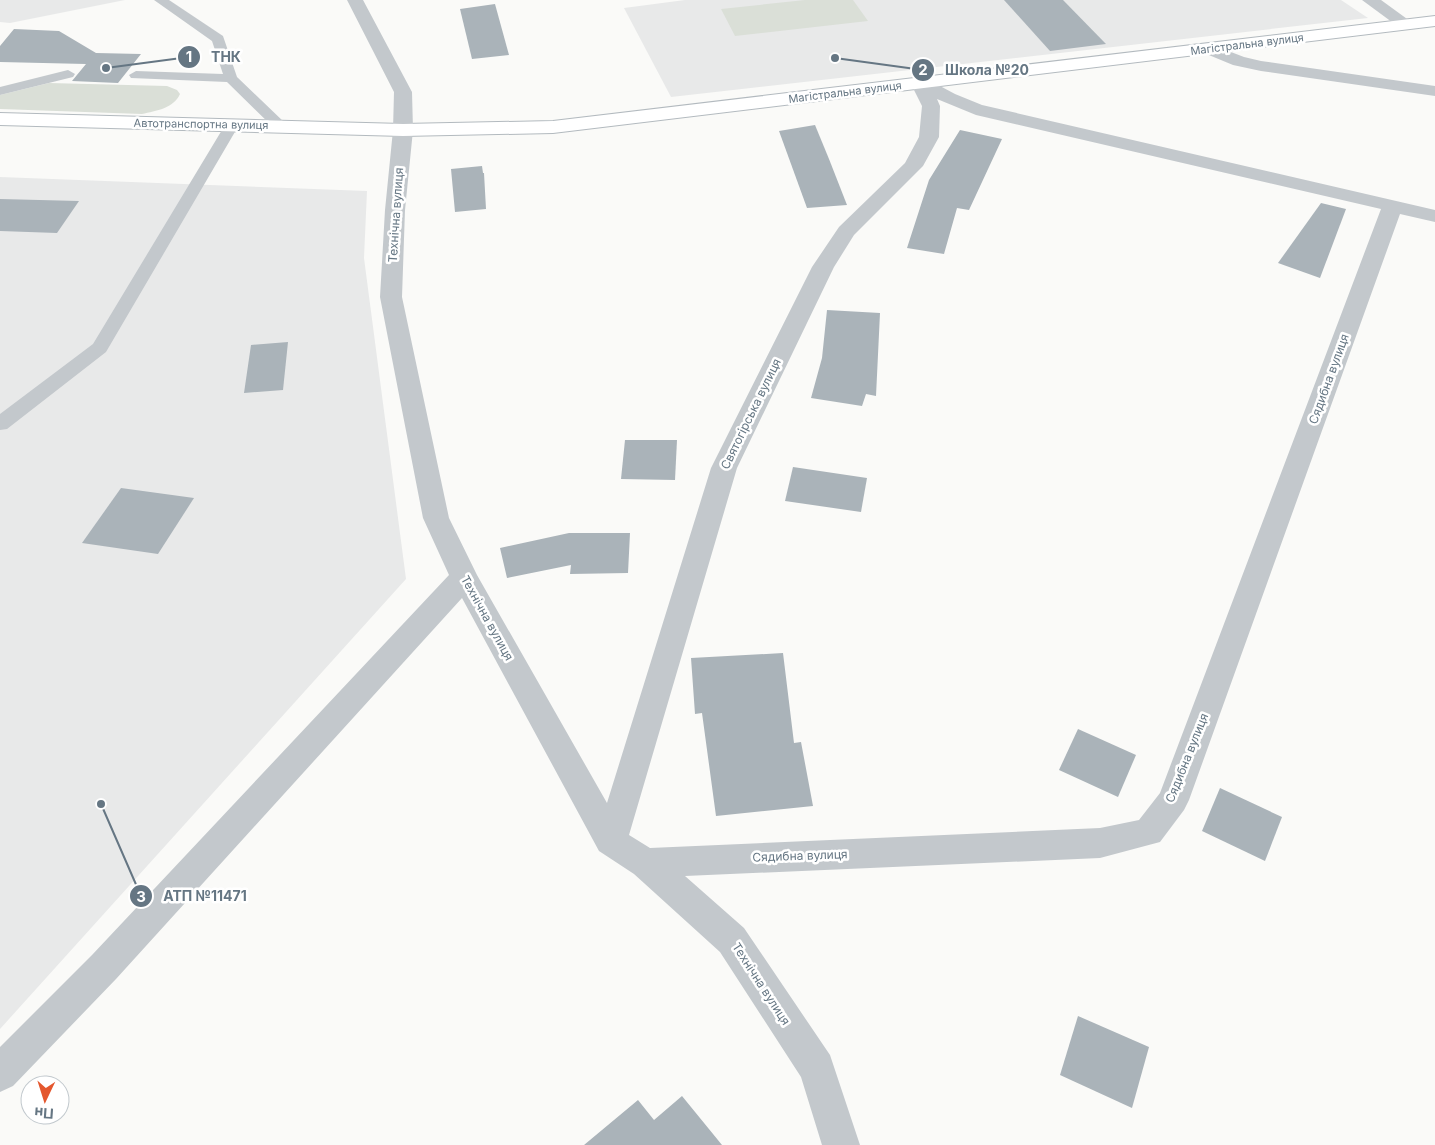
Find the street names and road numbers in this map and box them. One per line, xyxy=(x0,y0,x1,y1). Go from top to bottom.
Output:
street label: Магістральна вулиця xyxy=(1190,30,1304,58)
street label: Магістральна вулиця xyxy=(788,78,902,106)
street label: Автотранспортна вулиця xyxy=(134,116,268,132)
street label: Технічна вулиця xyxy=(385,167,406,263)
street label: Сядибна вулиця xyxy=(1305,332,1352,426)
street label: Святогірська вулиця xyxy=(717,356,784,472)
street label: Технічна вулиця xyxy=(458,573,517,663)
street label: Сядибна вулиця xyxy=(1162,711,1211,805)
street label: Сядибна вулиця xyxy=(752,846,848,865)
street label: Технічна вулиця xyxy=(729,940,794,1028)

